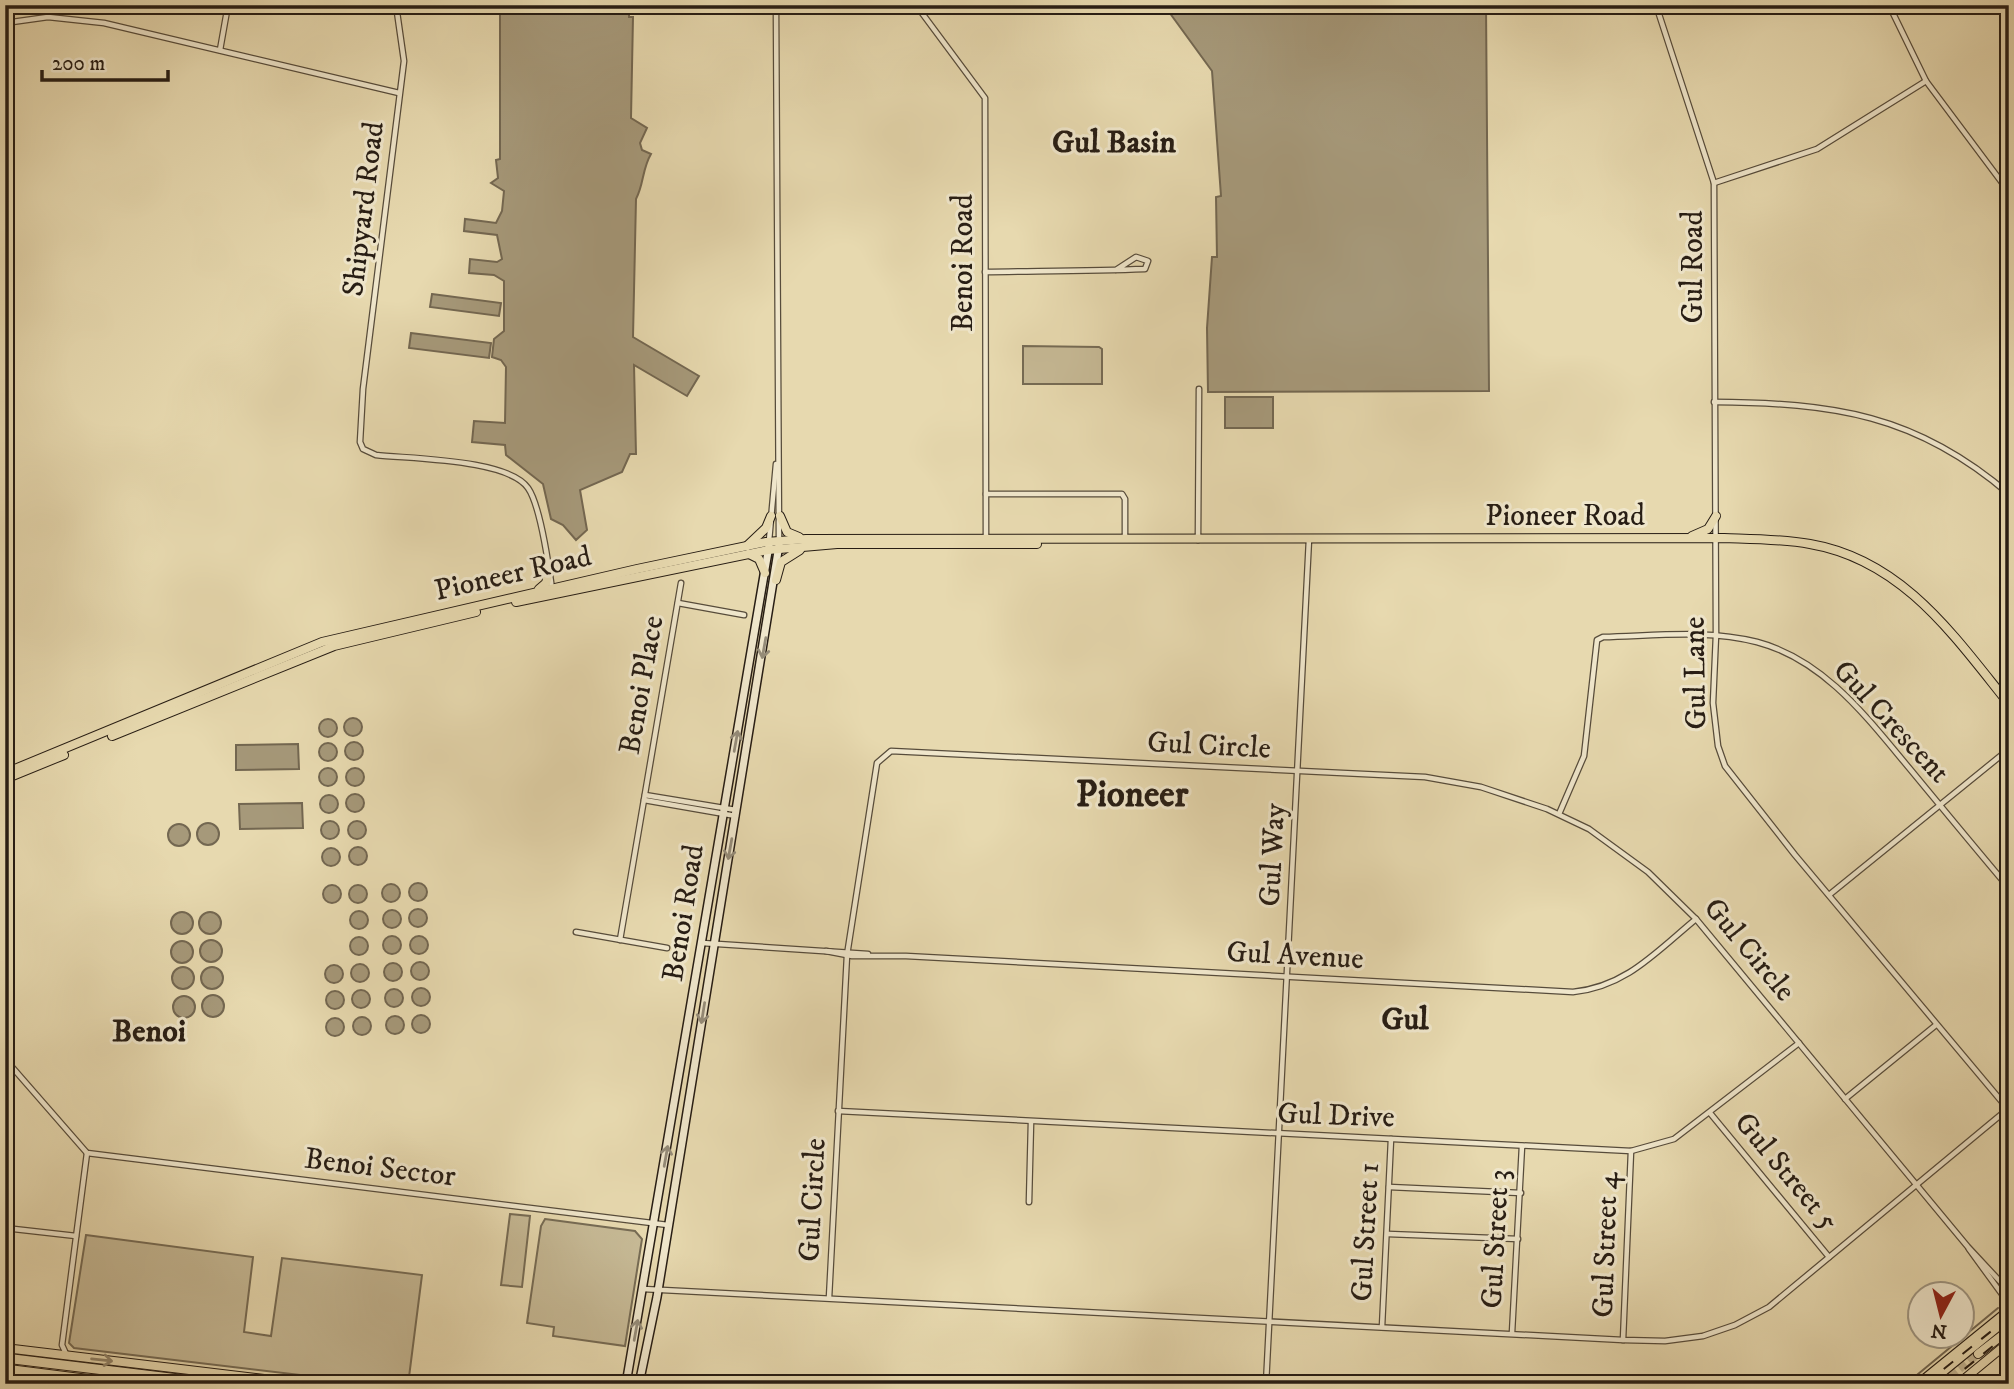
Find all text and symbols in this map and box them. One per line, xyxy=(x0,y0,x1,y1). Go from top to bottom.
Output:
scale bar xyxy=(42,38,168,82)
text: 200 m xyxy=(52,51,105,77)
street label: Shipyard Road xyxy=(335,119,393,299)
district label: Gul Basin xyxy=(1052,123,1176,163)
street label: Benoi Road xyxy=(945,194,982,332)
street label: Gul Road xyxy=(1675,210,1712,324)
street label: Pioneer Road xyxy=(1485,498,1645,535)
street label: Pioneer Road xyxy=(431,538,595,610)
street label: Benoi Place xyxy=(612,613,672,757)
street label: Gul Lane xyxy=(1677,616,1715,730)
one-way arrow xyxy=(757,636,771,659)
street label: Gul Crescent xyxy=(1825,653,1957,791)
street label: Gul Circle xyxy=(1146,724,1272,768)
one-way arrow xyxy=(730,730,743,753)
district label: Pioneer xyxy=(1076,772,1190,819)
street label: Gul Way xyxy=(1252,802,1294,908)
one-way arrow xyxy=(723,837,736,860)
street label: Benoi Road xyxy=(655,842,713,984)
street label: Gul Circle xyxy=(1695,891,1803,1009)
street label: Gul Avenue xyxy=(1225,934,1365,978)
district label: Gul xyxy=(1381,1000,1429,1040)
one-way arrow xyxy=(696,1001,709,1023)
district label: Benoi xyxy=(112,1012,186,1052)
street label: Gul Drive xyxy=(1277,1095,1395,1137)
street label: Gul Street 5 xyxy=(1726,1105,1846,1239)
street label: Gul Circle xyxy=(791,1137,835,1263)
street label: Benoi Sector xyxy=(302,1140,458,1196)
one-way arrow xyxy=(660,1145,673,1168)
street label: Gul Street 1 xyxy=(1344,1161,1388,1303)
street label: Gul Street 3 xyxy=(1474,1168,1518,1310)
street label: Gul Street 4 xyxy=(1585,1171,1627,1318)
north arrow xyxy=(1906,1280,1976,1350)
text: N xyxy=(1930,1318,1948,1343)
one-way arrow xyxy=(630,1319,643,1342)
one-way arrow xyxy=(90,1354,113,1367)

